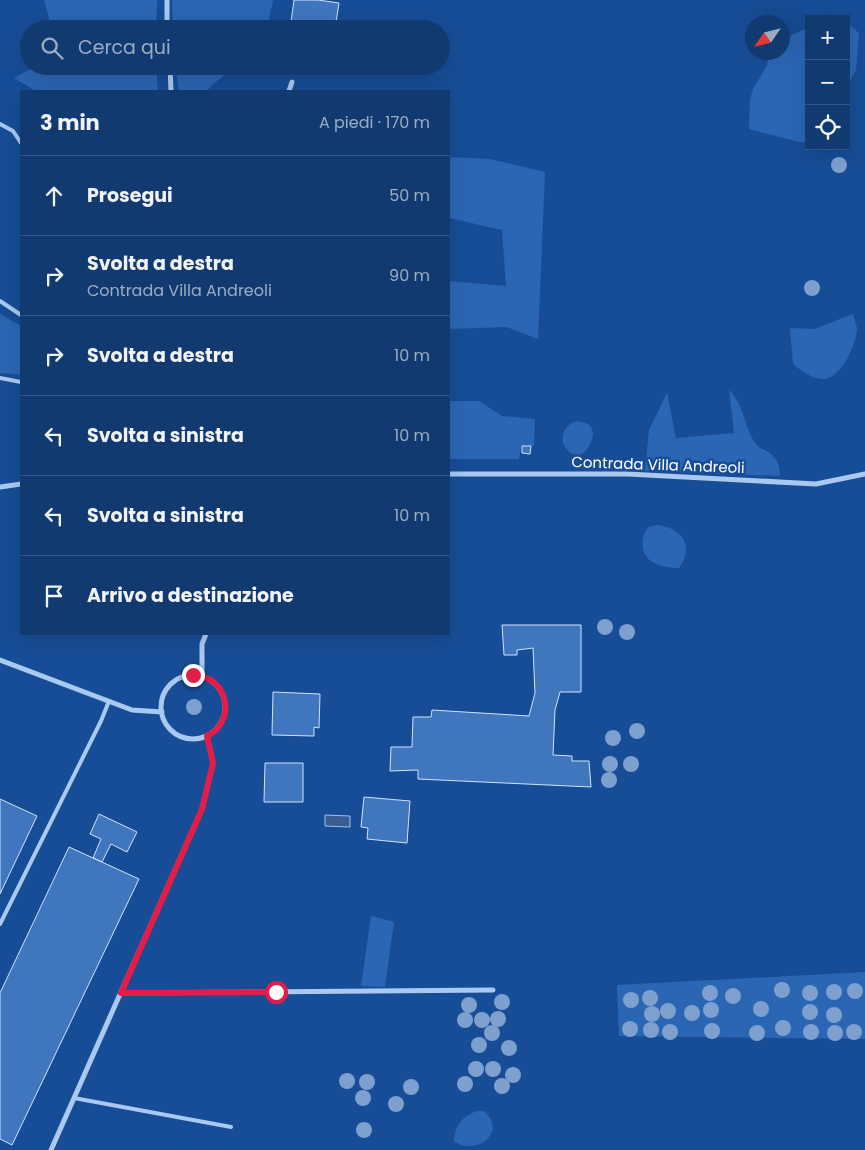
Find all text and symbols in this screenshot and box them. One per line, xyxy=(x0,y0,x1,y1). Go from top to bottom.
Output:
north arrow xyxy=(745,15,790,60)
map controls xyxy=(805,15,850,150)
button: + xyxy=(805,15,850,60)
search box xyxy=(20,20,450,75)
icon: search xyxy=(38,34,66,62)
text: Cerca qui xyxy=(78,34,171,61)
button: − xyxy=(805,60,850,105)
button: locate xyxy=(805,105,850,150)
text: 3 min xyxy=(40,108,100,137)
text: A piedi · 170 m xyxy=(319,111,430,134)
icon: ahead xyxy=(40,182,68,210)
text: Prosegui xyxy=(87,182,173,209)
text: 50 m xyxy=(389,184,430,207)
text: Svolta a destra xyxy=(87,250,234,277)
icon: right xyxy=(40,262,68,290)
text: 90 m xyxy=(389,264,430,287)
text: Contrada Villa Andreoli xyxy=(87,279,272,302)
icon: right xyxy=(40,342,68,370)
text: Svolta a destra xyxy=(87,342,234,369)
text: 10 m xyxy=(394,344,430,367)
icon: left xyxy=(40,422,68,450)
text: Svolta a sinistra xyxy=(87,422,244,449)
text: 10 m xyxy=(394,424,430,447)
street label: Contrada Villa Andreoli xyxy=(571,451,745,478)
icon: left xyxy=(40,502,68,530)
text: Svolta a sinistra xyxy=(87,502,244,529)
text: 10 m xyxy=(394,504,430,527)
icon: arrive xyxy=(40,582,68,610)
text: Arrivo a destinazione xyxy=(87,582,294,609)
route end xyxy=(182,664,205,687)
route start xyxy=(265,981,288,1004)

